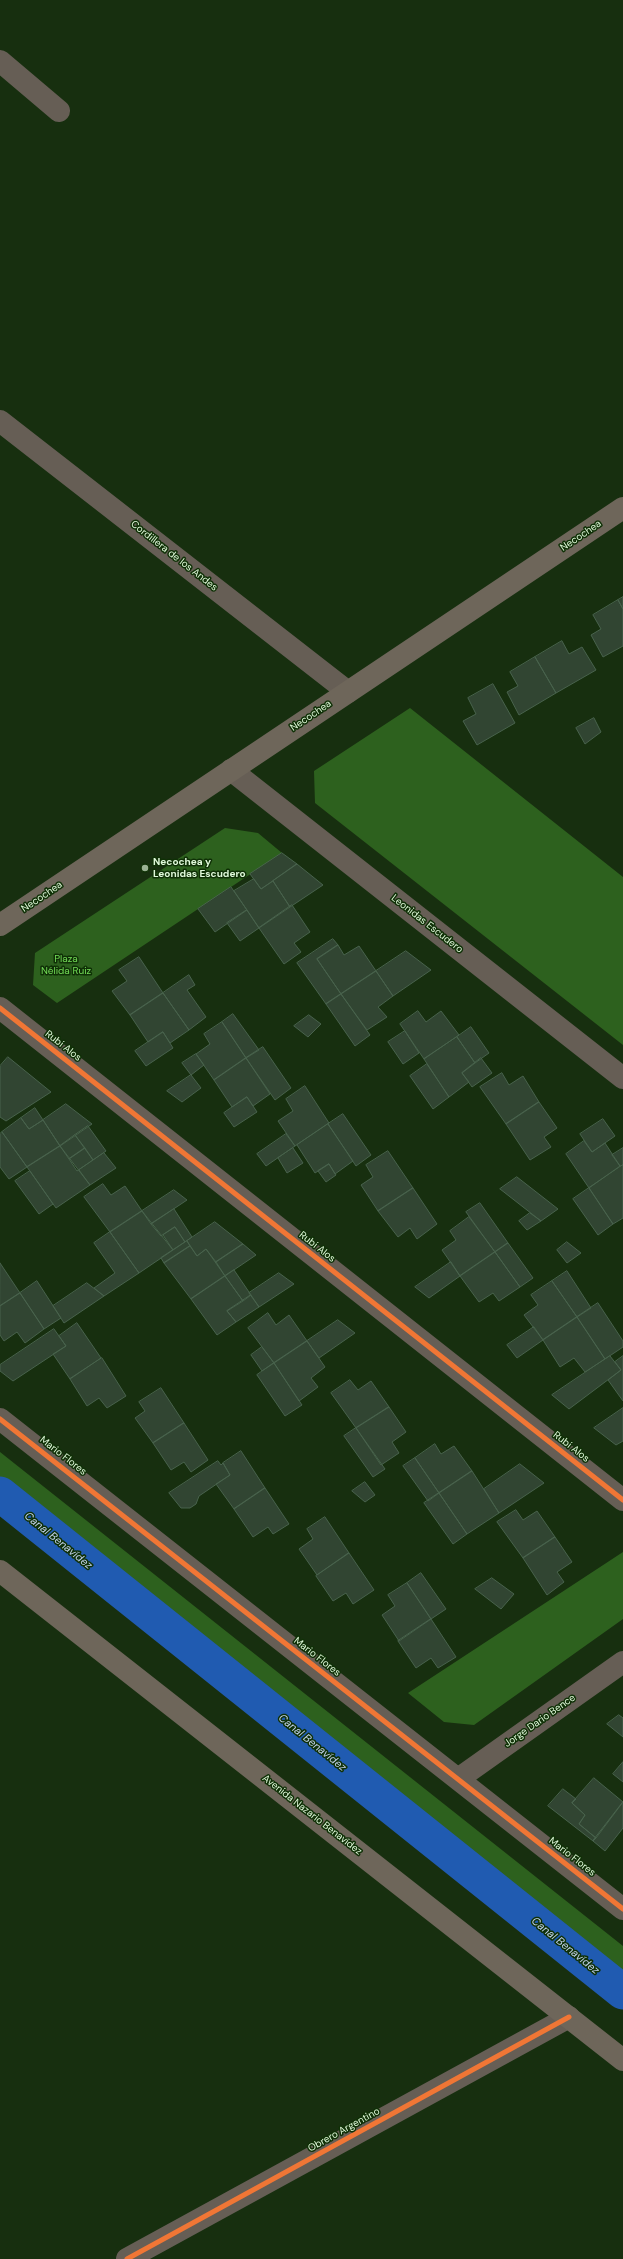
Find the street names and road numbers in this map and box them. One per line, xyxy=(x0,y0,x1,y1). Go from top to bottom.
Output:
street label: Cordillera de los Andes xyxy=(128,518,220,594)
street label: Necochea xyxy=(558,518,604,554)
street label: Necochea xyxy=(288,698,334,734)
street label: Necochea xyxy=(19,879,65,915)
street label: Leonidas Escudero xyxy=(389,892,465,956)
street label: Rubi Alos xyxy=(42,1028,84,1064)
street label: Rubi Alos xyxy=(296,1229,338,1265)
street label: Rubi Alos xyxy=(550,1429,592,1465)
street label: Mario Flores xyxy=(37,1434,89,1478)
street label: Mario Flores xyxy=(291,1635,343,1679)
street label: Jorge Dario Bence xyxy=(502,1692,578,1750)
street label: Avenida Nazario Benavídez xyxy=(260,1772,364,1858)
street label: Mario Flores xyxy=(546,1835,598,1879)
street label: Obrero Argentino xyxy=(306,2105,382,2155)

